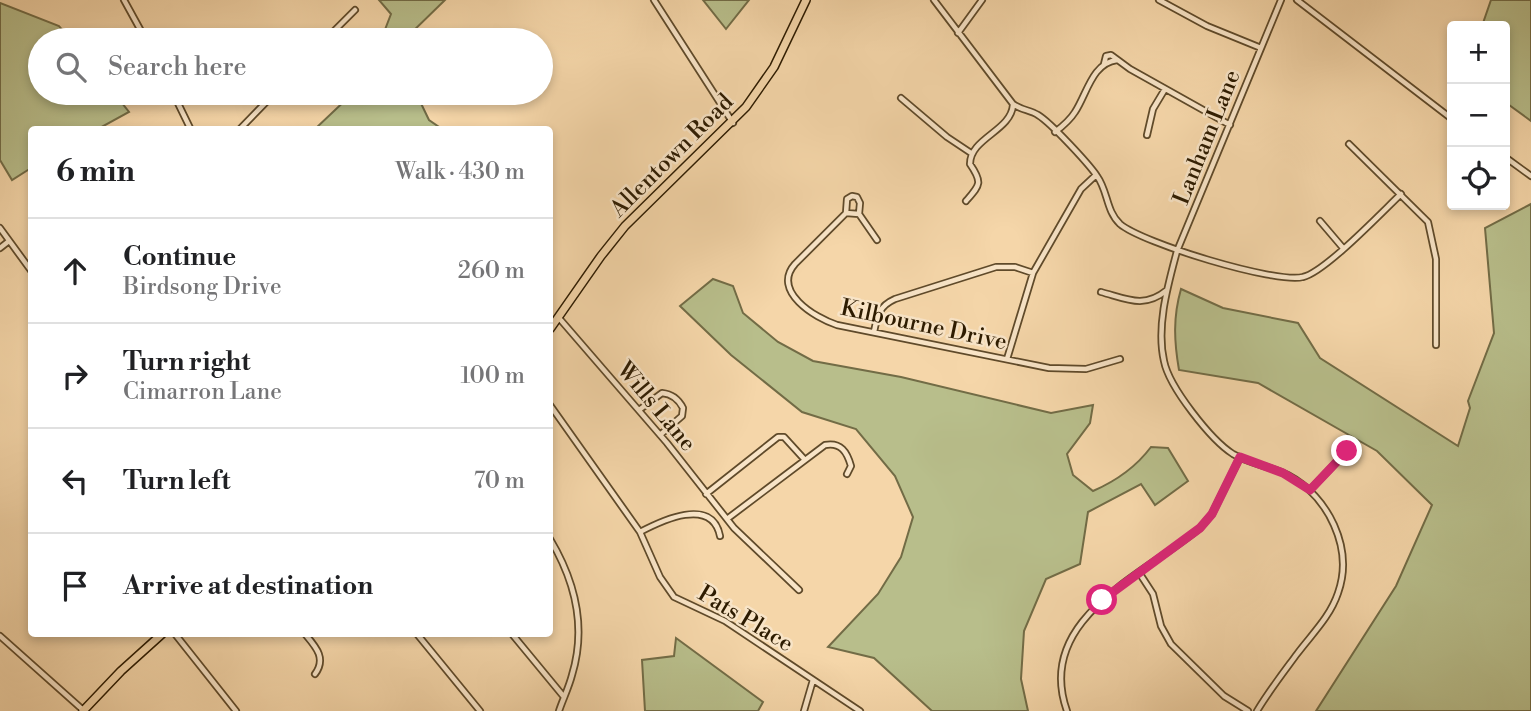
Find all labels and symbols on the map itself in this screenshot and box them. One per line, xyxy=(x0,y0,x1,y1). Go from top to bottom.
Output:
street label: Lanham Lane xyxy=(1167,66,1247,209)
street label: Allentown Road xyxy=(604,88,739,224)
street label: Kilbourne Drive xyxy=(838,294,1009,356)
street label: Wills Lane xyxy=(610,355,702,457)
route end xyxy=(1331,435,1362,466)
street label: Pats Place xyxy=(693,579,798,658)
route start xyxy=(1086,584,1117,615)

